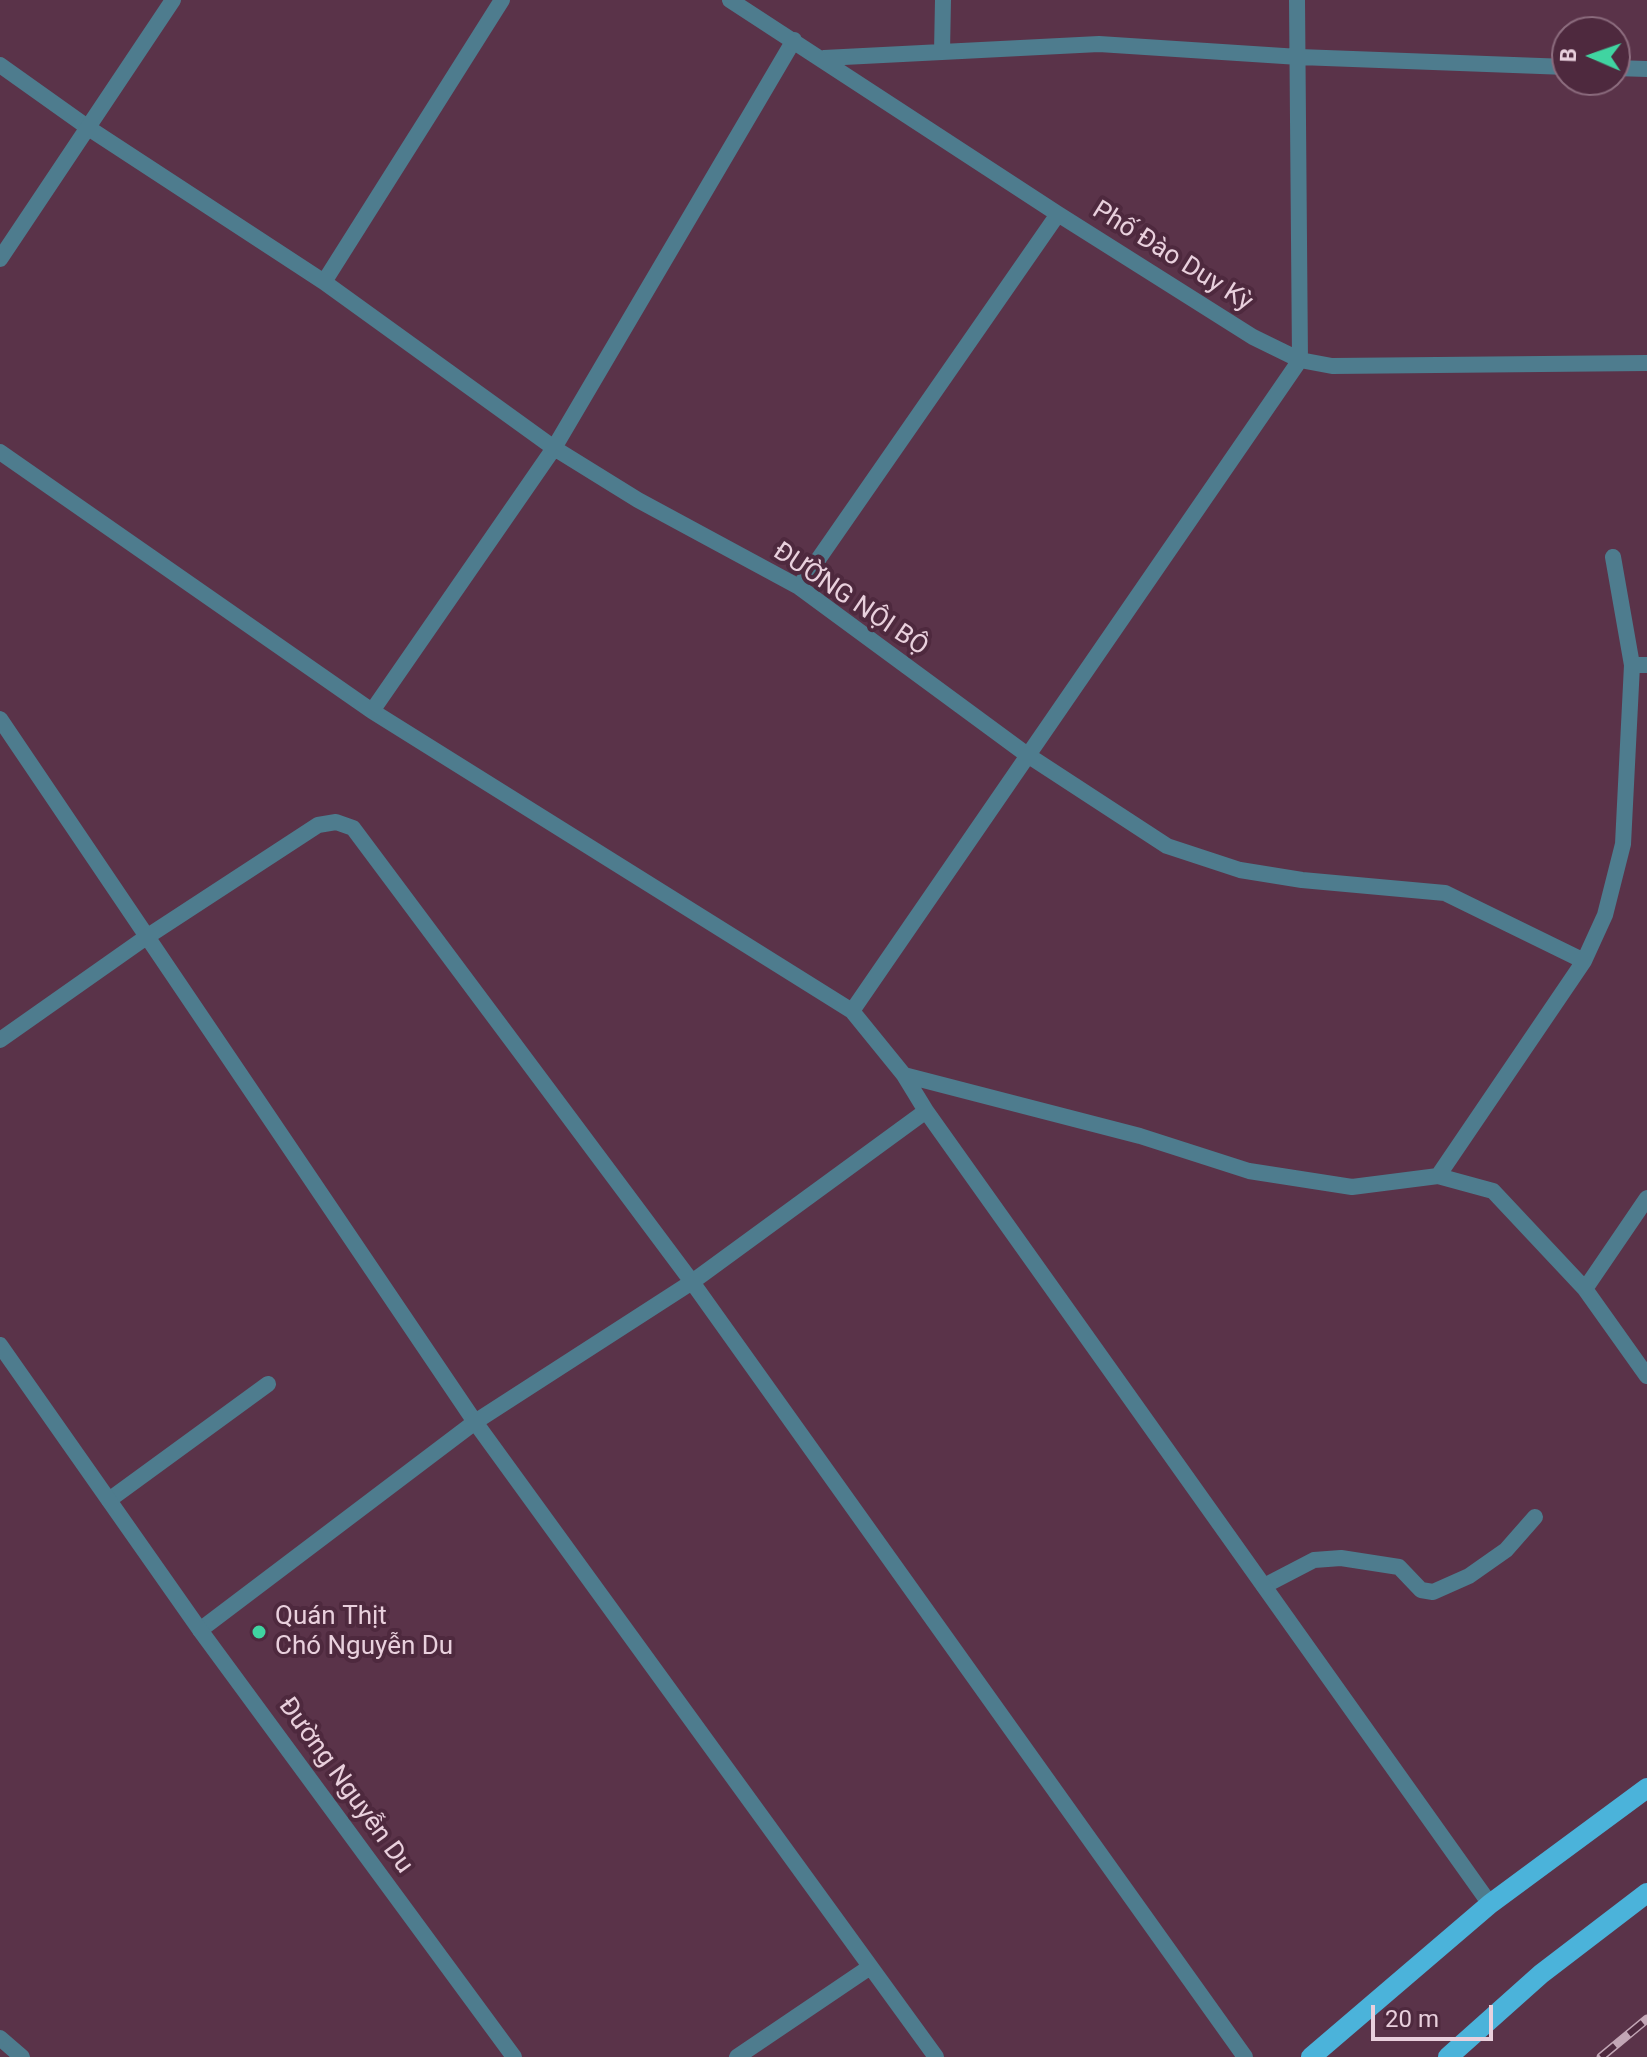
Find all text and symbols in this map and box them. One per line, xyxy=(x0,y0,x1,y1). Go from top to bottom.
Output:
north arrow xyxy=(1551,16,1631,96)
text: B xyxy=(1556,48,1581,63)
street label: Phố Đào Duy Kỳ xyxy=(1086,195,1258,319)
street label: ĐƯỜNG NỘI BỘ xyxy=(767,537,933,663)
place label: Quán Thịt Chó Nguyễn Du xyxy=(275,1601,453,1662)
marker: Quán Thịt Chó Nguyễn Du xyxy=(250,1623,268,1641)
street label: Đường Nguyễn Du xyxy=(271,1692,419,1880)
scale bar xyxy=(1375,1989,1497,2039)
text: 20 m xyxy=(1385,2005,1439,2033)

